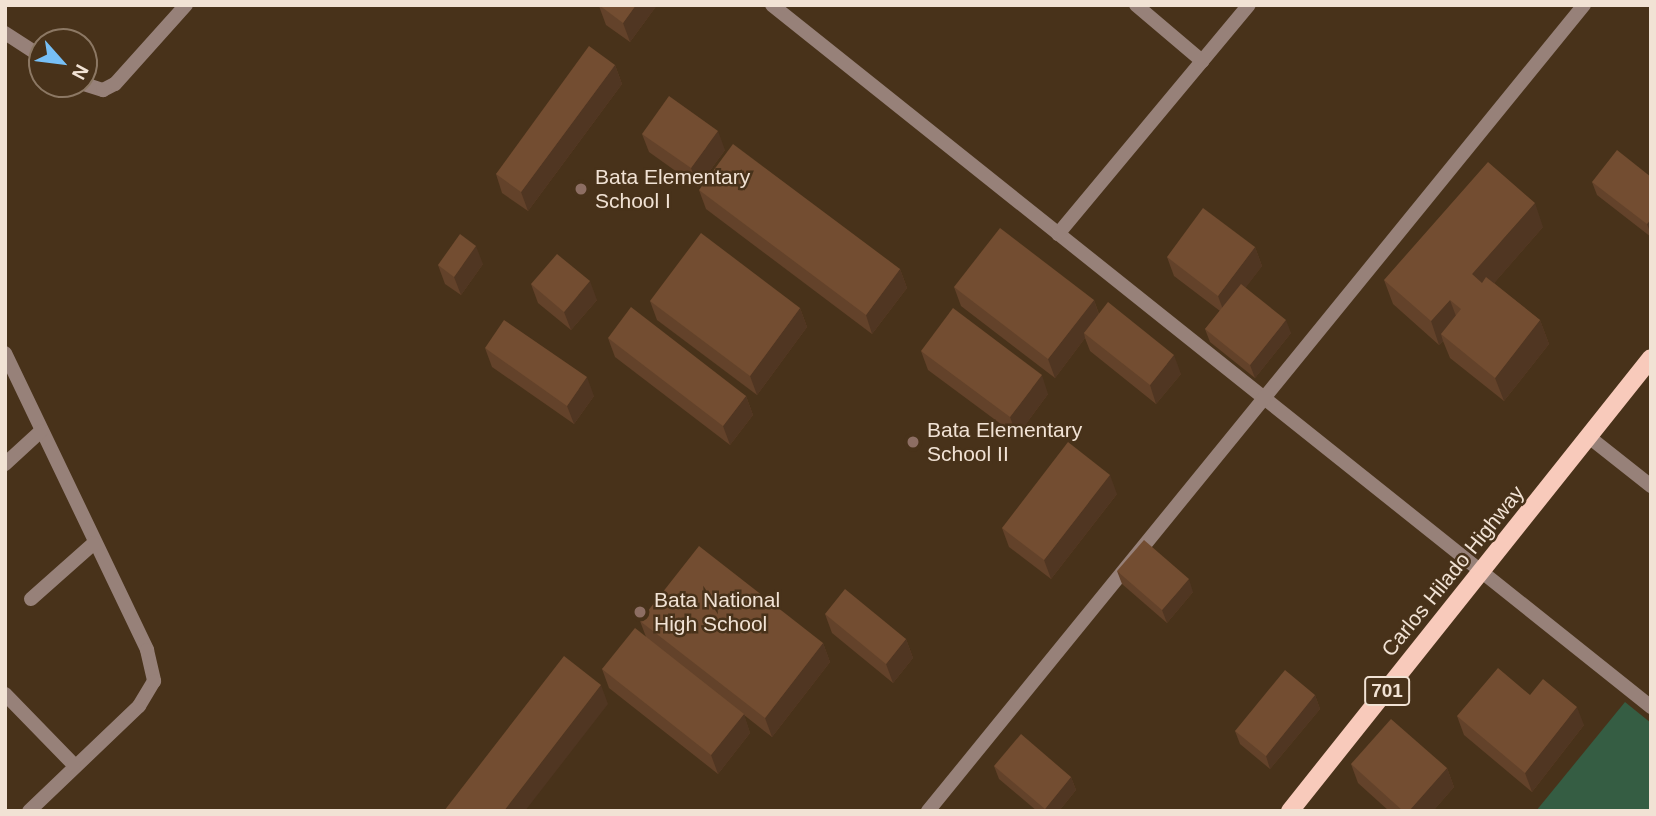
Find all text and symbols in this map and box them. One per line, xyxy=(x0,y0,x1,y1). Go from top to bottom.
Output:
north arrow xyxy=(28,28,98,98)
text: N xyxy=(68,61,93,83)
place label: Bata Elementary School I xyxy=(595,164,750,214)
marker: Bata Elementary School I xyxy=(573,181,589,197)
place label: Bata Elementary School II xyxy=(927,417,1082,467)
marker: Bata Elementary School II xyxy=(905,434,921,450)
street label: Carlos Hilado Highway xyxy=(1376,481,1530,661)
place label: Bata National High School xyxy=(654,587,780,637)
marker: Bata National High School xyxy=(632,604,648,620)
road number: 701 xyxy=(1362,676,1412,706)

